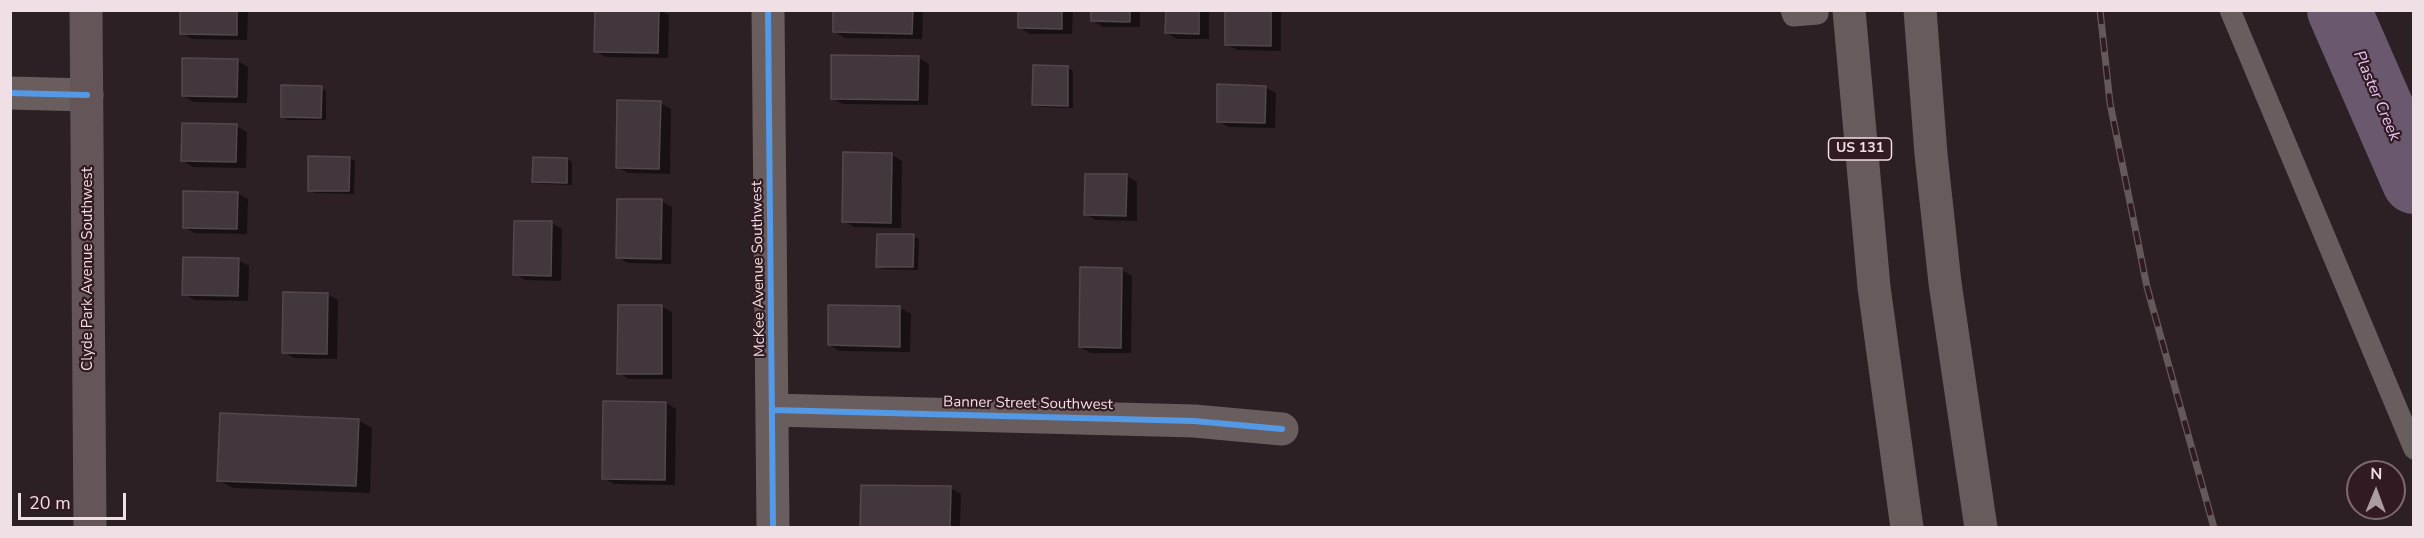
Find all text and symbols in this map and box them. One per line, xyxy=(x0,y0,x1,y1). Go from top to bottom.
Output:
water label: Plaster Creek xyxy=(2348,48,2404,144)
road number: US 131 xyxy=(1828,138,1892,160)
street label: Clyde Park Avenue Southwest xyxy=(79,167,97,371)
street label: McKee Avenue Southwest xyxy=(748,181,770,357)
street label: Banner Street Southwest xyxy=(943,394,1113,414)
north arrow xyxy=(2346,460,2406,520)
text: N xyxy=(2370,463,2382,485)
scale bar xyxy=(21,481,129,519)
text: 20 m xyxy=(29,491,71,515)

